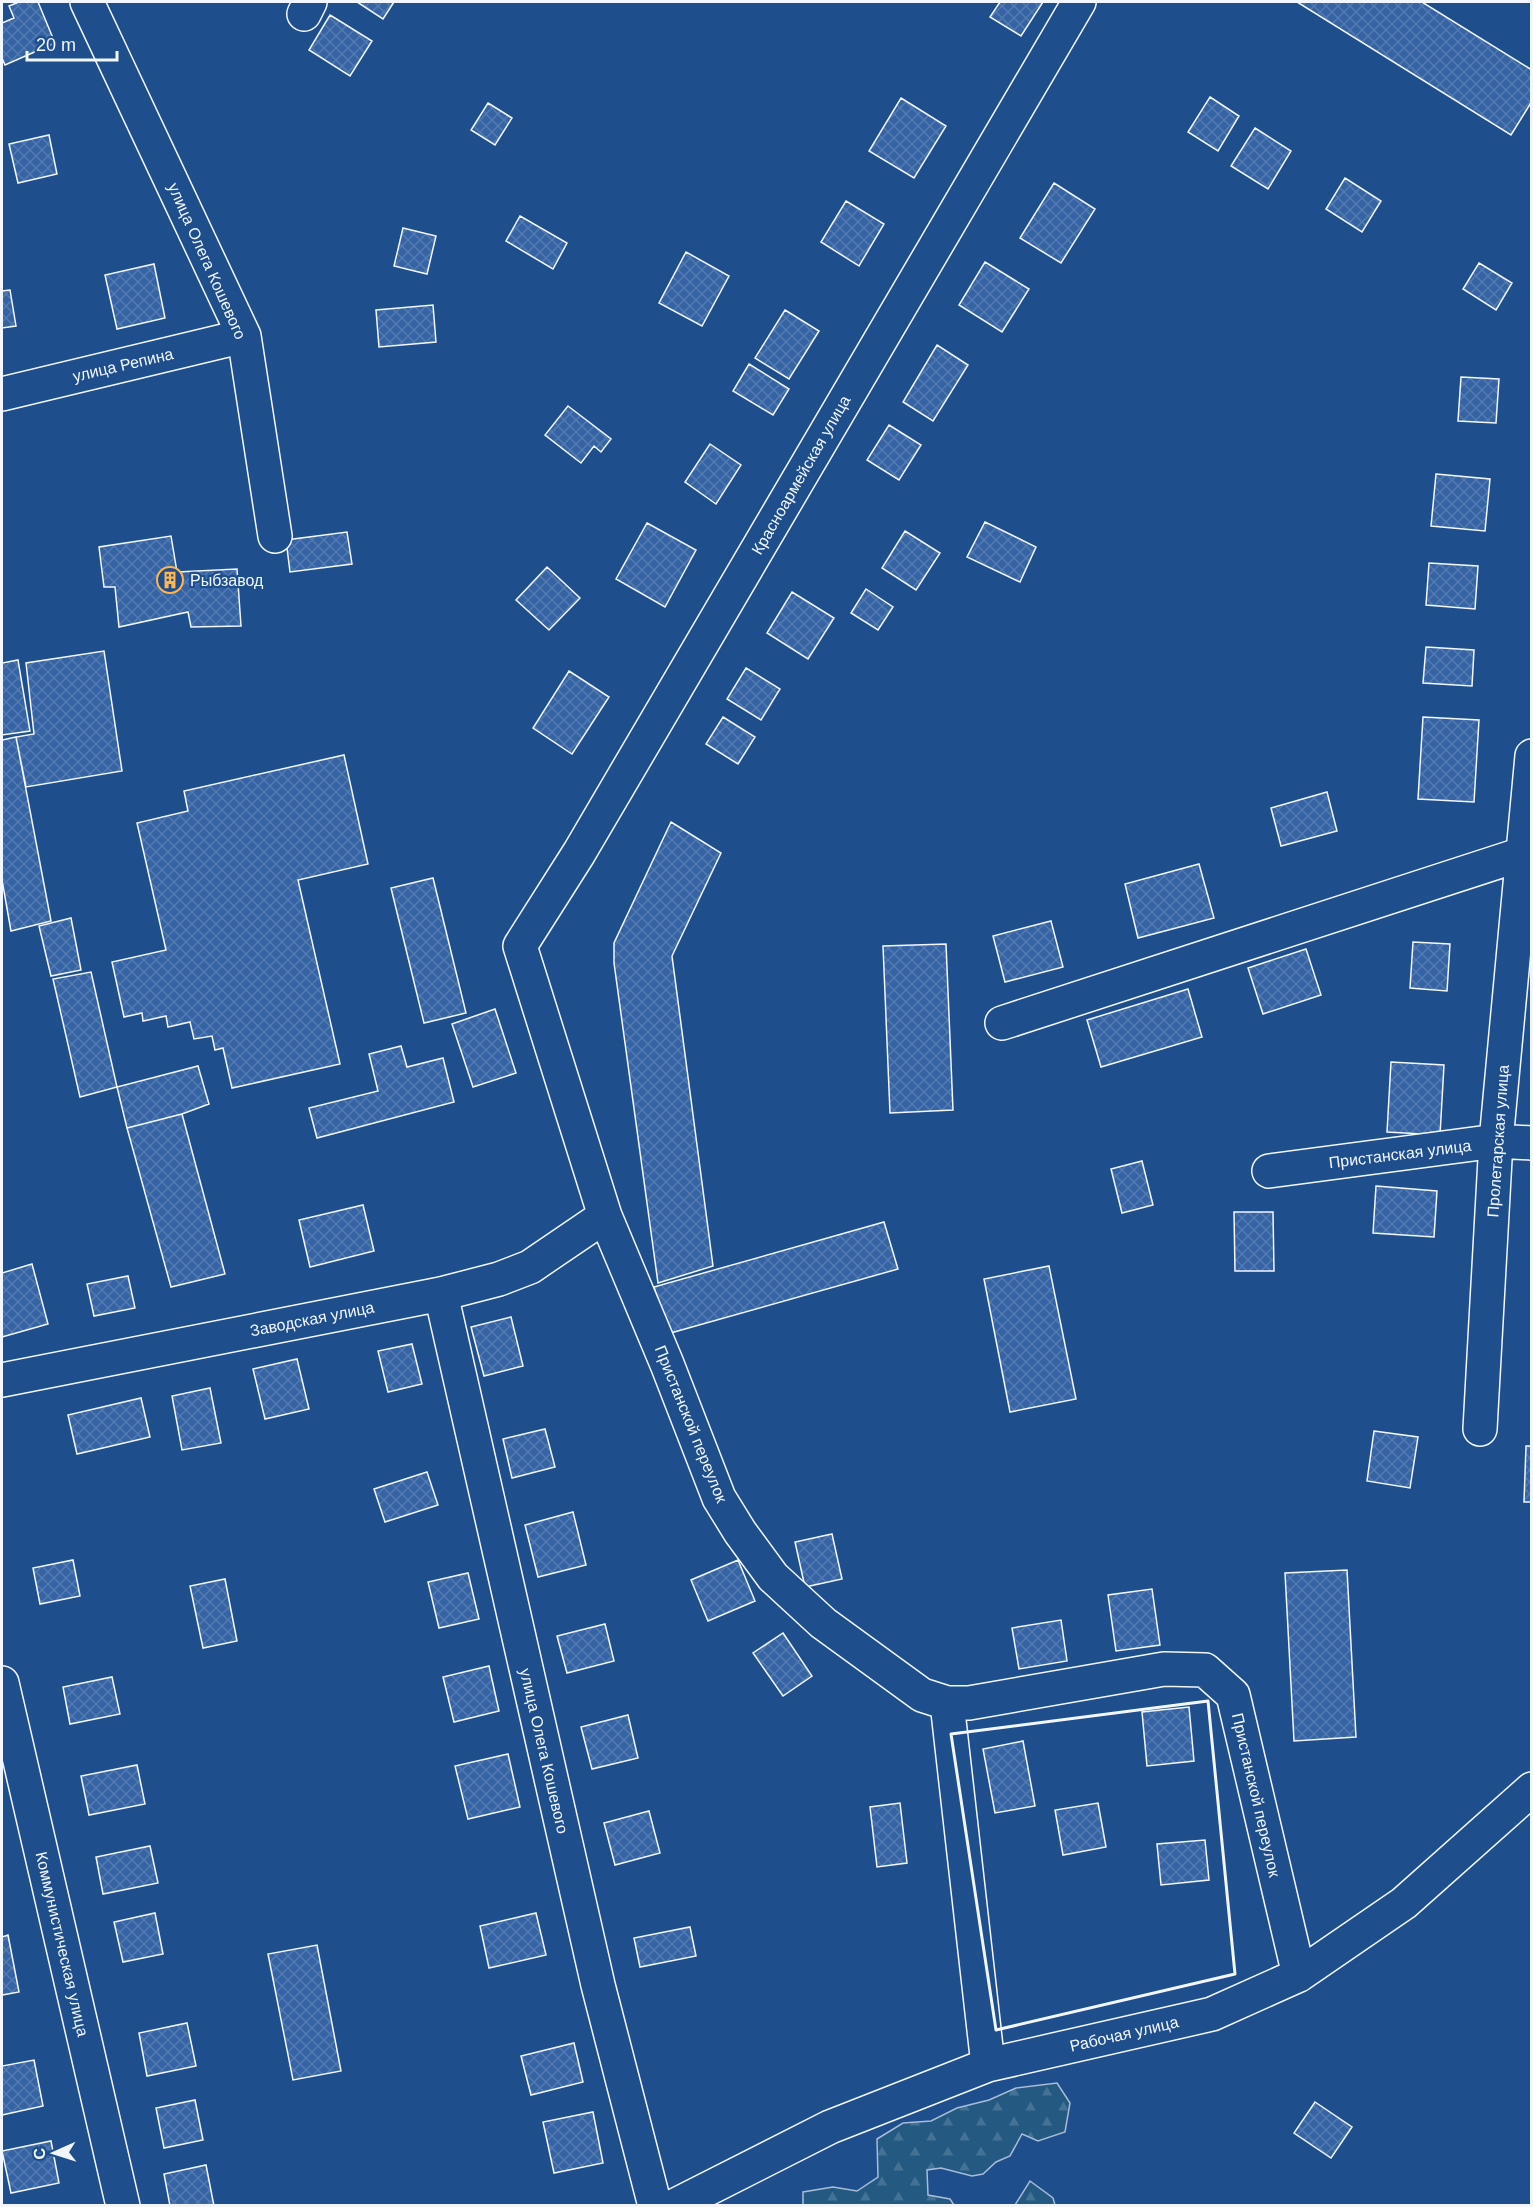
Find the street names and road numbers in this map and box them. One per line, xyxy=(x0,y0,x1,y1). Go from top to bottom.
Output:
street label: улица Олега Кошевого xyxy=(165,180,249,342)
street label: улица Репина xyxy=(71,345,175,385)
street label: Красноармейская улица xyxy=(748,392,854,558)
street label: Пролетарская улица xyxy=(1484,1064,1512,1218)
street label: Пристанская улица xyxy=(1328,1137,1472,1171)
street label: Заводская улица xyxy=(248,1299,376,1339)
street label: Пристанской переулок xyxy=(652,1343,731,1506)
street label: улица Олега Кошевого xyxy=(517,1667,571,1835)
street label: Пристанской переулок xyxy=(1229,1711,1283,1880)
street label: Коммунистическая улица xyxy=(32,1850,92,2038)
street label: Рабочая улица xyxy=(1068,2013,1180,2055)

